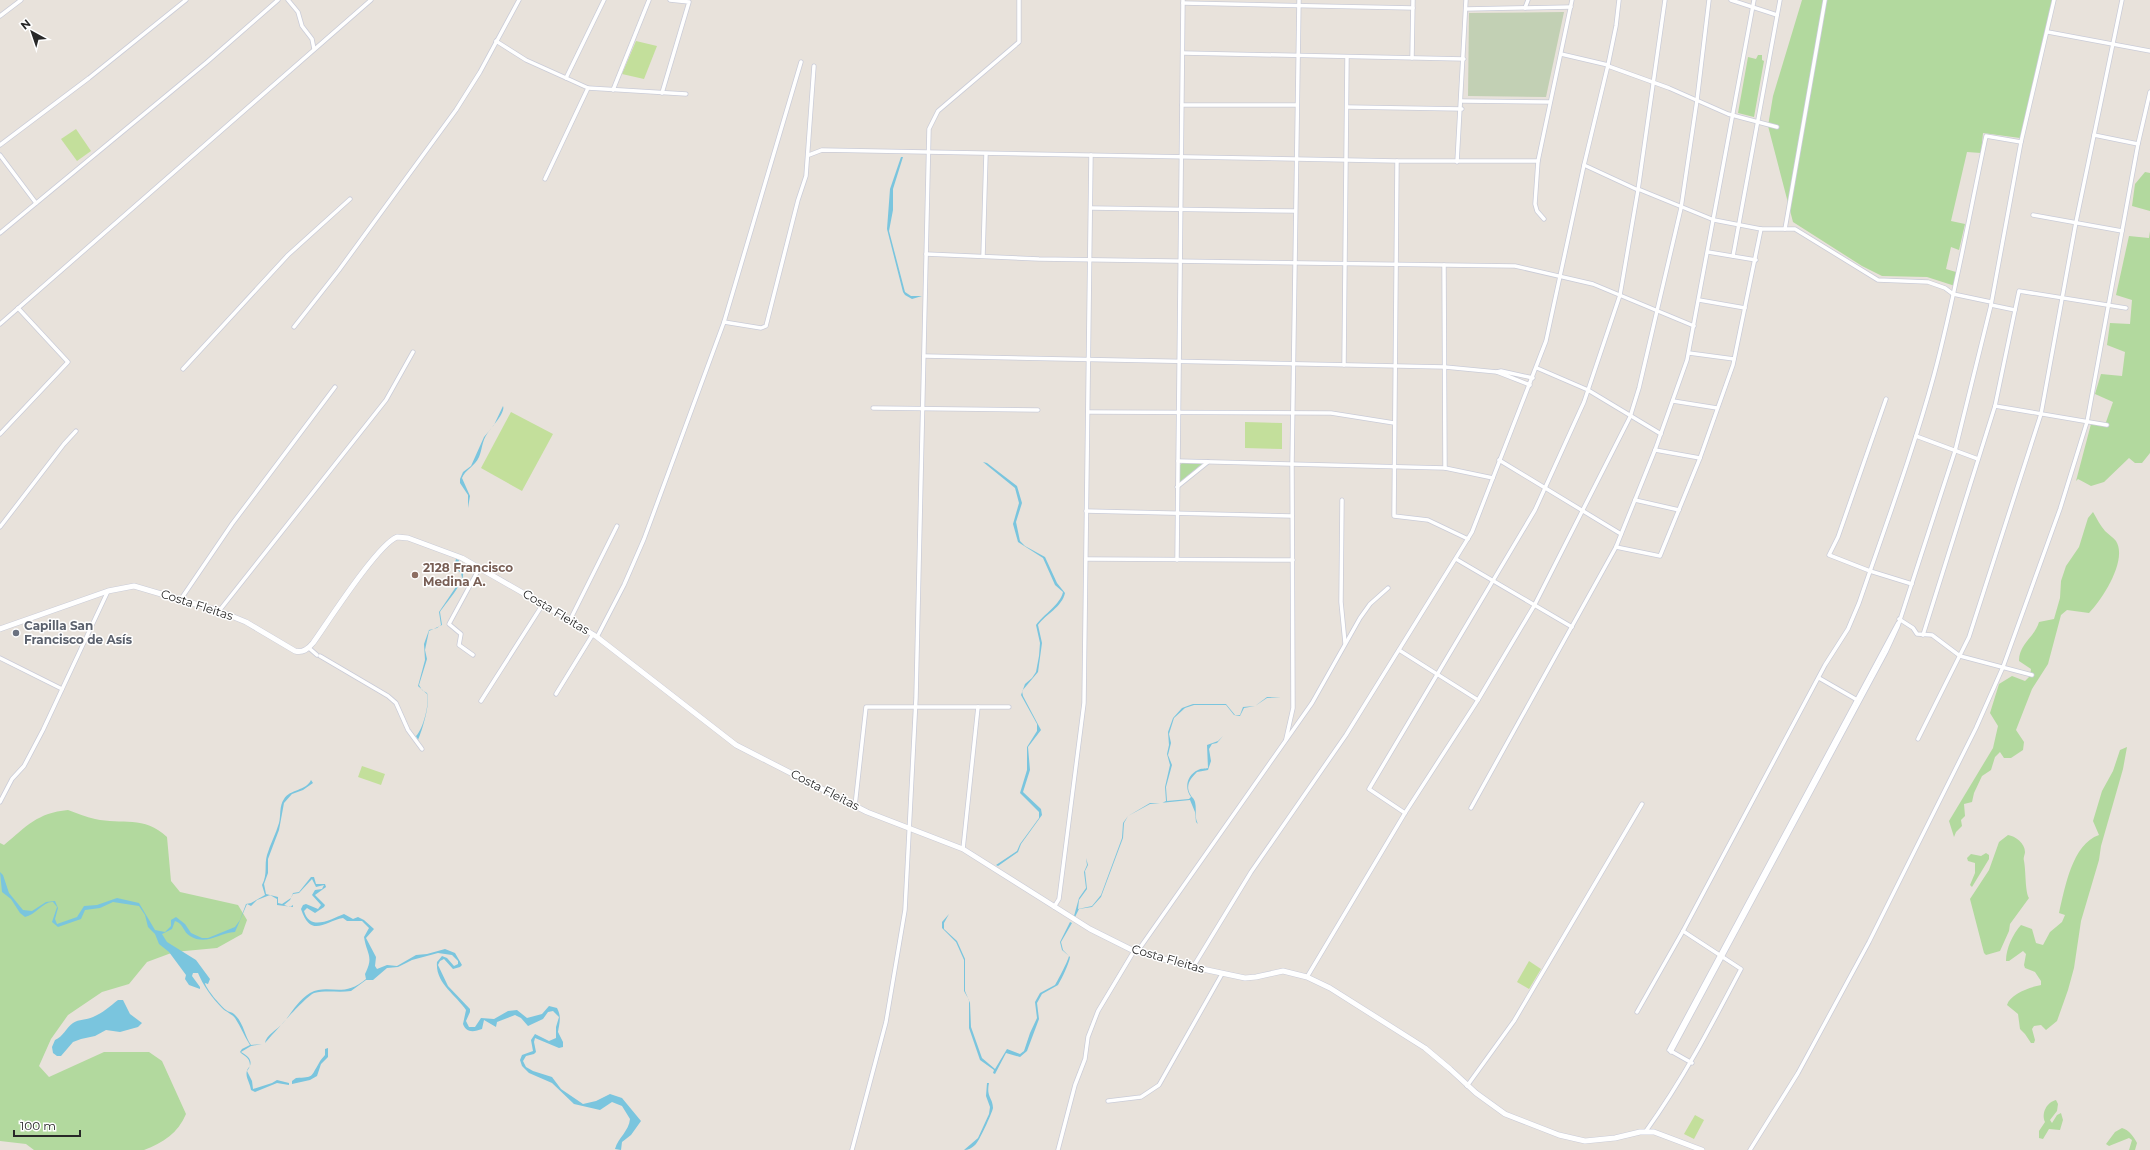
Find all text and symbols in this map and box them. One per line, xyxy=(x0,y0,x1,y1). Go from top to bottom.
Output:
north arrow xyxy=(12,12,52,52)
text: N xyxy=(18,16,33,33)
place label: 2128 Francisco Medina A. xyxy=(423,560,513,589)
marker: 2128 Francisco Medina A. xyxy=(410,570,420,580)
street label: Costa Fleitas xyxy=(159,586,235,623)
street label: Costa Fleitas xyxy=(520,586,592,637)
place label: Capilla San Francisco de Asís xyxy=(24,618,133,647)
marker: Capilla San Francisco de Asís xyxy=(11,628,21,638)
street label: Costa Fleitas xyxy=(788,766,862,813)
street label: Costa Fleitas xyxy=(1130,941,1206,976)
scale bar xyxy=(14,1112,80,1138)
text: 100 m xyxy=(20,1118,56,1133)

